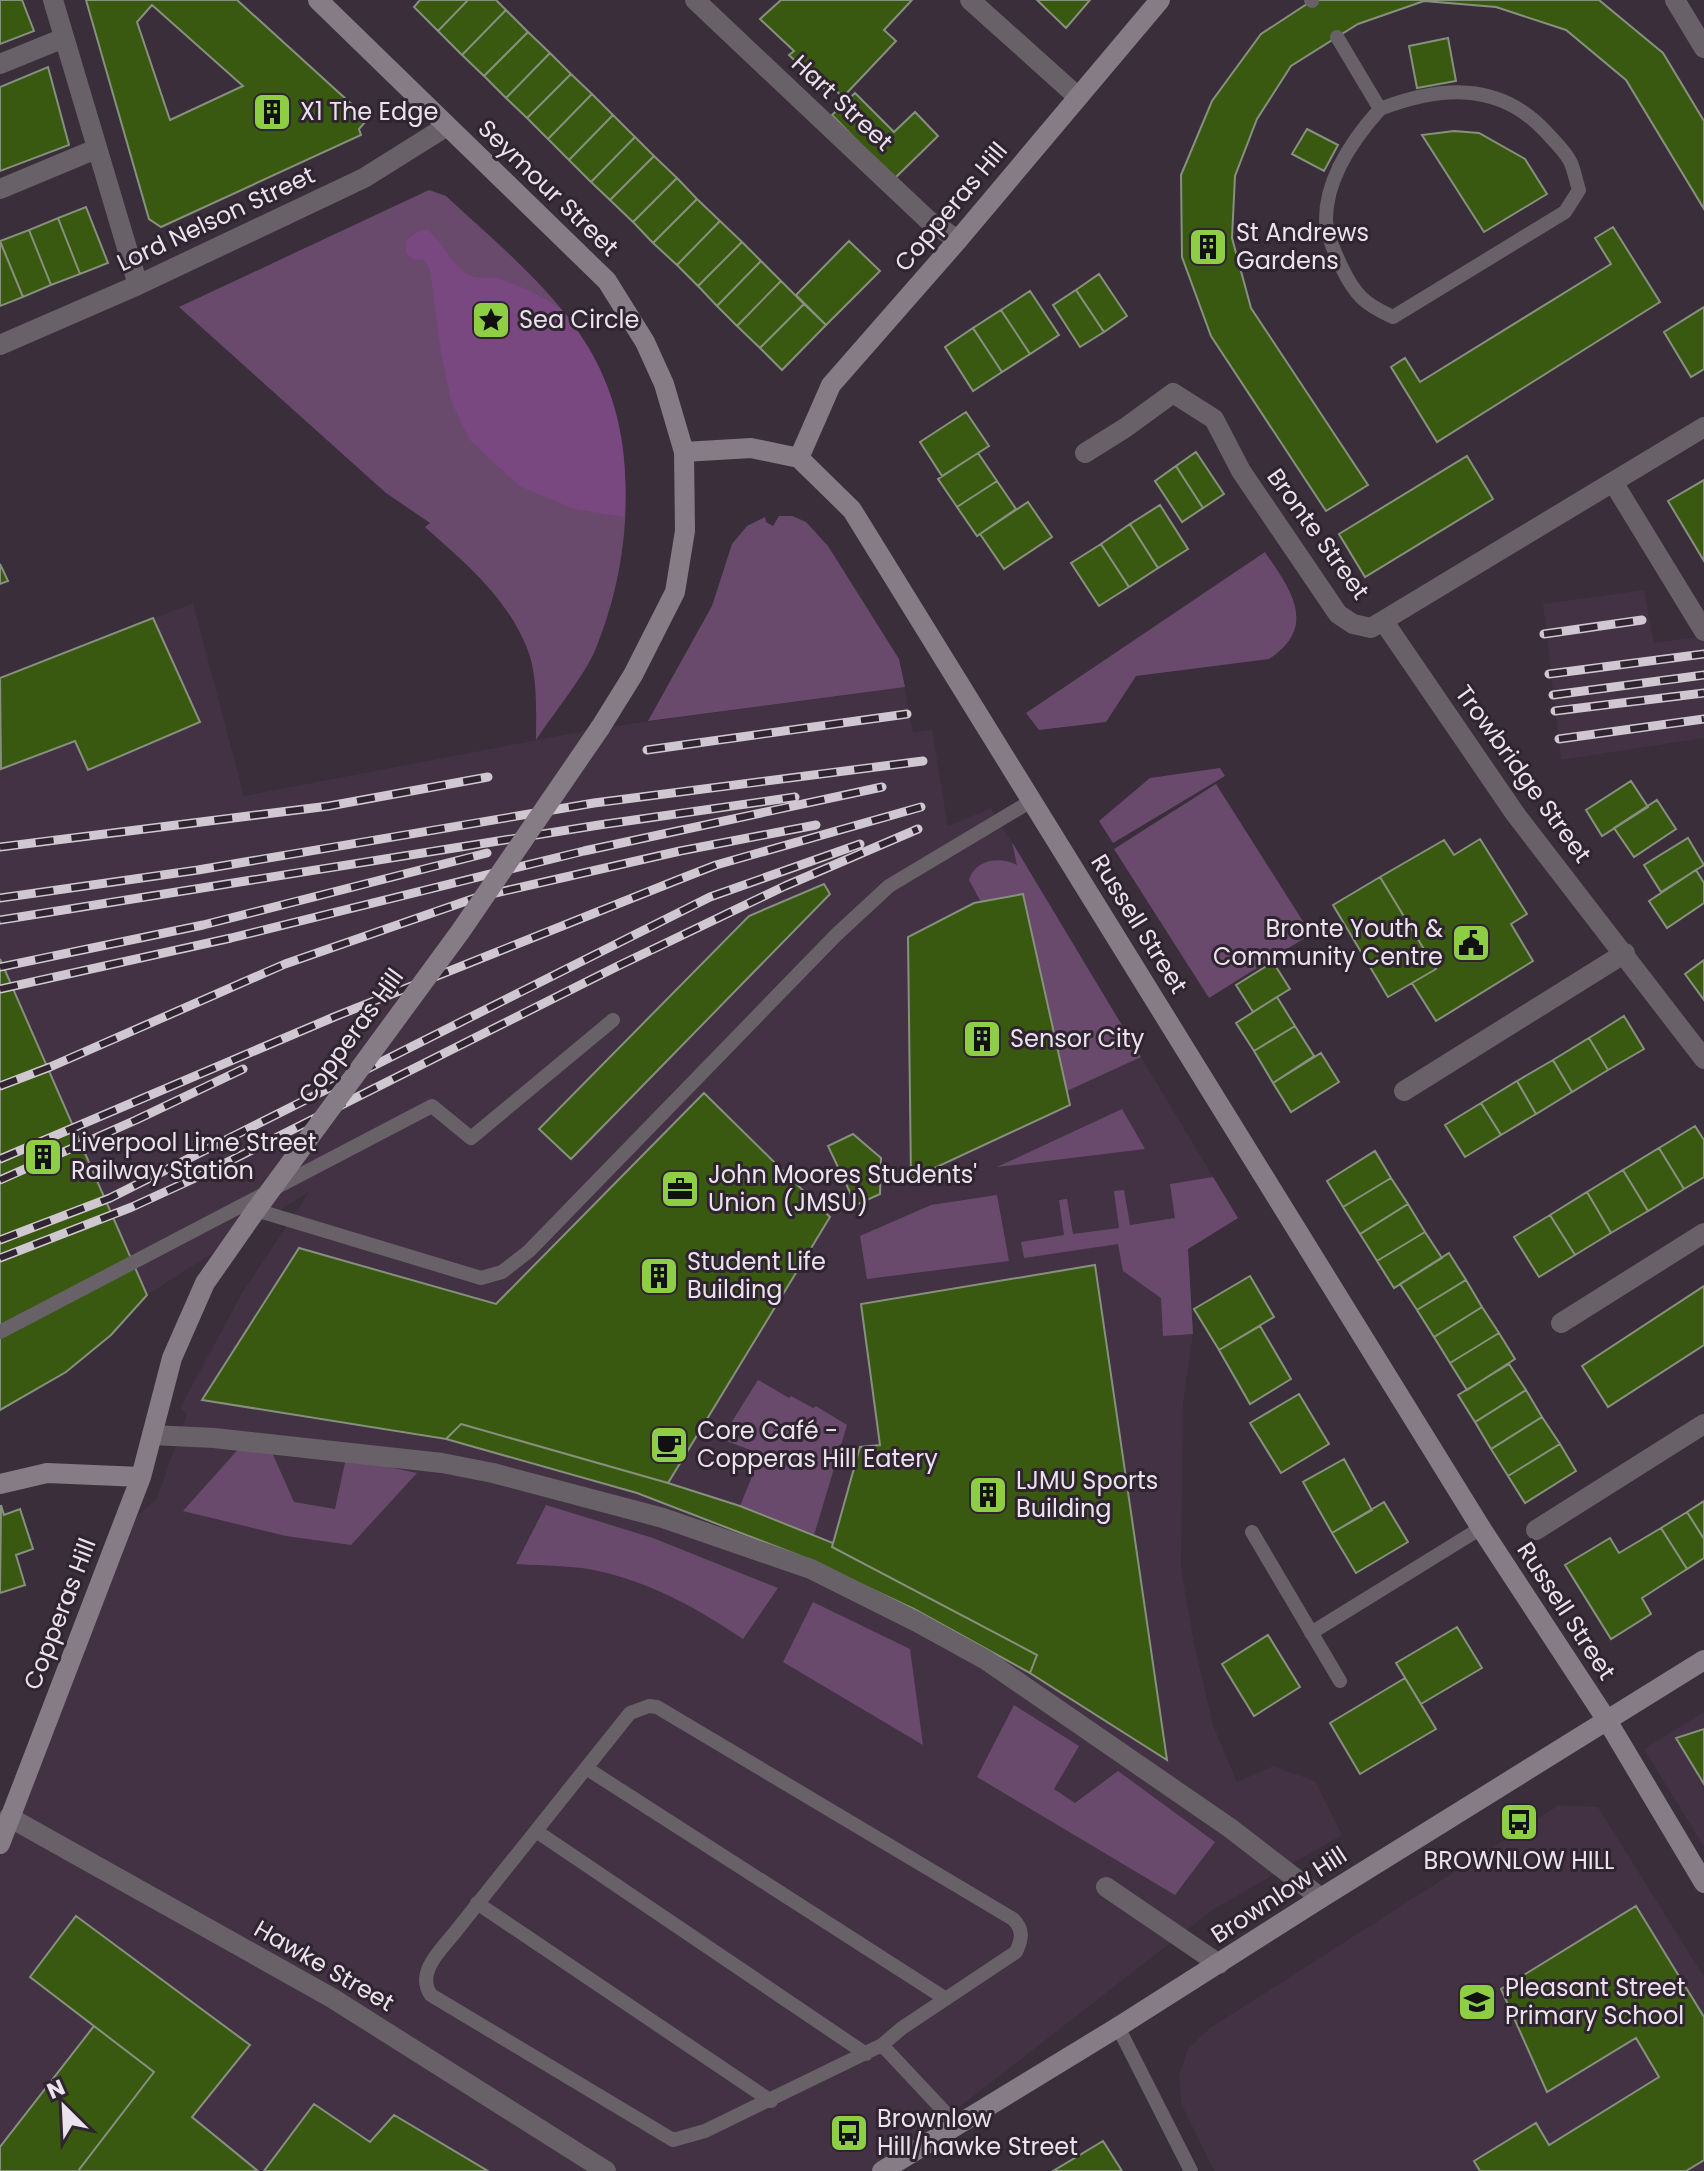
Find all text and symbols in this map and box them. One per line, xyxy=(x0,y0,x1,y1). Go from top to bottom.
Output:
street label: Hart Street xyxy=(785,47,900,158)
building icon: X1 The Edge xyxy=(251,91,293,133)
place label: X1 The Edge xyxy=(300,95,438,128)
street label: Seymour Street xyxy=(471,112,626,263)
street label: Copperas Hill xyxy=(887,135,1015,278)
street label: Lord Nelson Street xyxy=(111,158,320,279)
place label: St Andrews Gardens xyxy=(1236,216,1369,277)
building icon: St Andrews Gardens xyxy=(1187,226,1229,268)
place icon: Sea Circle xyxy=(470,299,512,341)
place label: Sea Circle xyxy=(519,303,639,336)
street label: Bronte Street xyxy=(1260,461,1377,606)
street label: Trowbridge Street xyxy=(1448,678,1599,869)
street label: Russell Street xyxy=(1083,848,1195,1000)
place label: Bronte Youth & Community Centre xyxy=(1213,912,1443,973)
public building icon: Bronte Youth & Community Centre xyxy=(1450,922,1492,964)
street label: Copperas Hill xyxy=(290,961,411,1110)
building icon: Sensor City xyxy=(961,1018,1003,1060)
place label: Sensor City xyxy=(1010,1022,1145,1055)
place label: Liverpool Lime Street Railway Station xyxy=(71,1126,316,1187)
building icon: Liverpool Lime Street Railway Station xyxy=(22,1136,64,1178)
place label: John Moores Students' Union (JMSU) xyxy=(708,1158,977,1219)
office icon: John Moores Students' Union (JMSU) xyxy=(659,1168,701,1210)
place label: Student Life Building xyxy=(687,1245,826,1306)
building icon: Student Life Building xyxy=(638,1255,680,1297)
place label: Core Café - Copperas Hill Eatery xyxy=(697,1414,938,1475)
cafe icon: Core Café - Copperas Hill Eatery xyxy=(648,1424,690,1466)
place label: LJMU Sports Building xyxy=(1016,1464,1158,1525)
building icon: LJMU Sports Building xyxy=(967,1474,1009,1516)
street label: Copperas Hill xyxy=(16,1533,104,1694)
street label: Russell Street xyxy=(1509,1535,1623,1686)
bus stop icon: BROWNLOW HILL xyxy=(1498,1801,1540,1843)
street label: Brownlow Hill xyxy=(1204,1838,1353,1951)
place label: BROWNLOW HILL xyxy=(1424,1844,1614,1877)
street label: Hawke Street xyxy=(248,1912,400,2019)
place label: Pleasant Street Primary School xyxy=(1505,1971,1685,2032)
school or university icon: Pleasant Street Primary School xyxy=(1456,1981,1498,2023)
north arrow xyxy=(24,2067,104,2147)
text: N xyxy=(42,2072,70,2107)
place label: Brownlow Hill/hawke Street xyxy=(877,2102,1078,2163)
bus stop icon: Brownlow Hill/hawke Street xyxy=(828,2112,870,2154)

